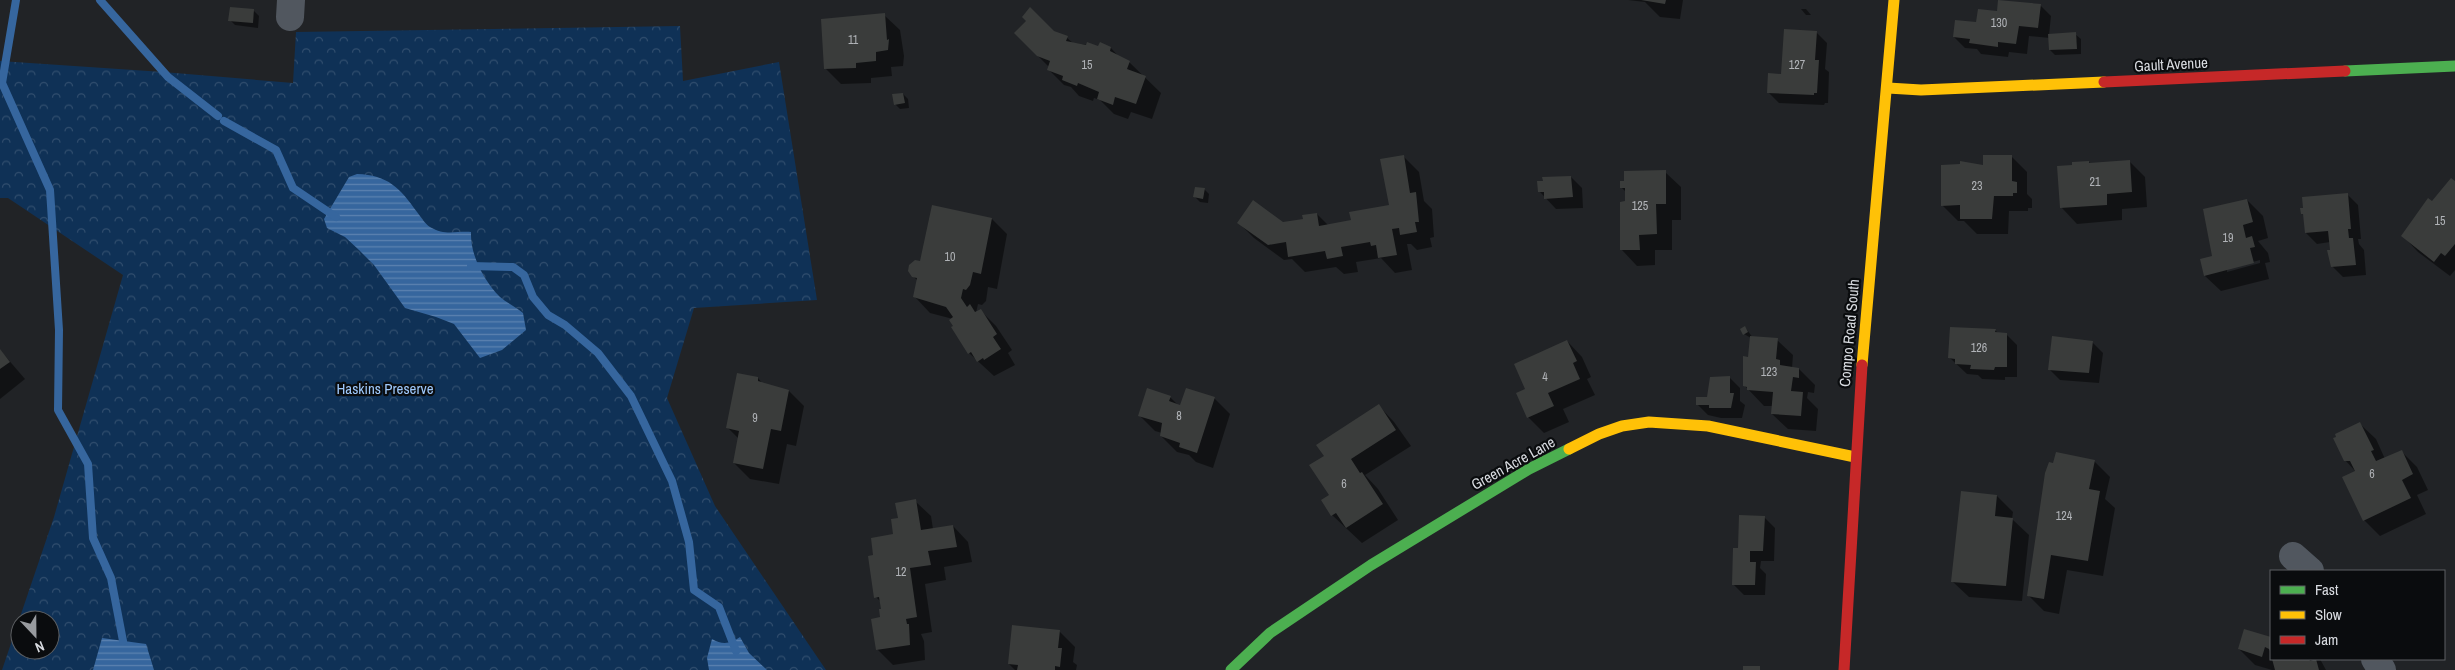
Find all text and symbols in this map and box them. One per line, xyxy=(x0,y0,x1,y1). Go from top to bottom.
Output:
house number: 130 xyxy=(1991,15,2007,31)
house number: 11 xyxy=(848,32,859,48)
street label: Gault Avenue xyxy=(2134,52,2208,76)
house number: 15 xyxy=(1082,57,1093,73)
house number: 127 xyxy=(1789,57,1806,73)
house number: 21 xyxy=(2090,174,2101,190)
house number: 23 xyxy=(1972,178,1982,194)
house number: 125 xyxy=(1632,198,1649,214)
house number: 15 xyxy=(2435,213,2446,229)
house number: 19 xyxy=(2223,230,2233,246)
house number: 10 xyxy=(945,249,955,265)
street label: Compo Road South xyxy=(1834,278,1864,388)
house number: 126 xyxy=(1971,340,1987,356)
house number: 123 xyxy=(1761,364,1777,380)
house number: 4 xyxy=(1542,369,1548,385)
park label: Haskins Preserve xyxy=(336,378,434,399)
house number: 8 xyxy=(1176,408,1182,424)
house number: 9 xyxy=(752,410,758,426)
street label: Green Acre Lane xyxy=(1467,431,1559,495)
house number: 6 xyxy=(2369,466,2375,482)
house number: 6 xyxy=(1341,476,1347,492)
house number: 124 xyxy=(2056,508,2073,524)
house number: 12 xyxy=(896,564,906,580)
legend xyxy=(2270,570,2445,660)
text: Fast xyxy=(2315,579,2339,600)
text: Slow xyxy=(2315,604,2342,625)
north arrow xyxy=(10,610,60,660)
text: Jam xyxy=(2315,629,2338,650)
text: N xyxy=(33,637,47,657)

